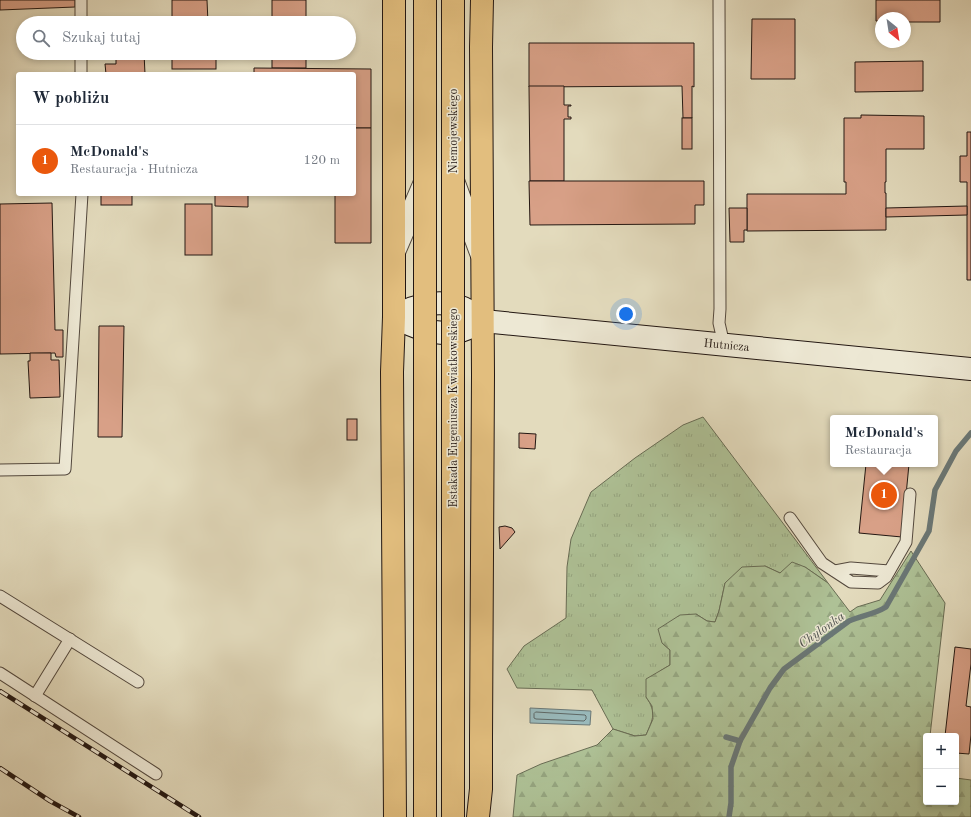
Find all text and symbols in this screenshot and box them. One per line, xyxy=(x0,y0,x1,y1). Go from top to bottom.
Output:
north arrow xyxy=(875,12,911,48)
search box xyxy=(16,16,356,60)
icon: search xyxy=(30,27,52,49)
text: Szukaj tutaj xyxy=(62,31,141,46)
street label: Niemojewskiego xyxy=(448,89,460,173)
text: W pobliżu xyxy=(32,90,109,107)
text: McDonald's xyxy=(70,145,148,160)
text: 1 xyxy=(41,154,49,167)
text: 120 m xyxy=(303,154,340,167)
text: Restauracja · Hutnicza xyxy=(70,163,198,176)
your location xyxy=(616,304,636,324)
street label: Estakada Eugeniusza Kwiatkowskiego xyxy=(448,308,460,508)
street label: Hutnicza xyxy=(703,338,750,354)
popup xyxy=(830,415,938,467)
text: McDonald's xyxy=(845,426,923,441)
text: Restauracja xyxy=(845,444,912,457)
pin: 1 xyxy=(871,480,897,510)
water label: Chylonka xyxy=(797,610,847,651)
map controls xyxy=(923,733,959,805)
button: + xyxy=(923,733,959,769)
button: − xyxy=(923,769,959,805)

